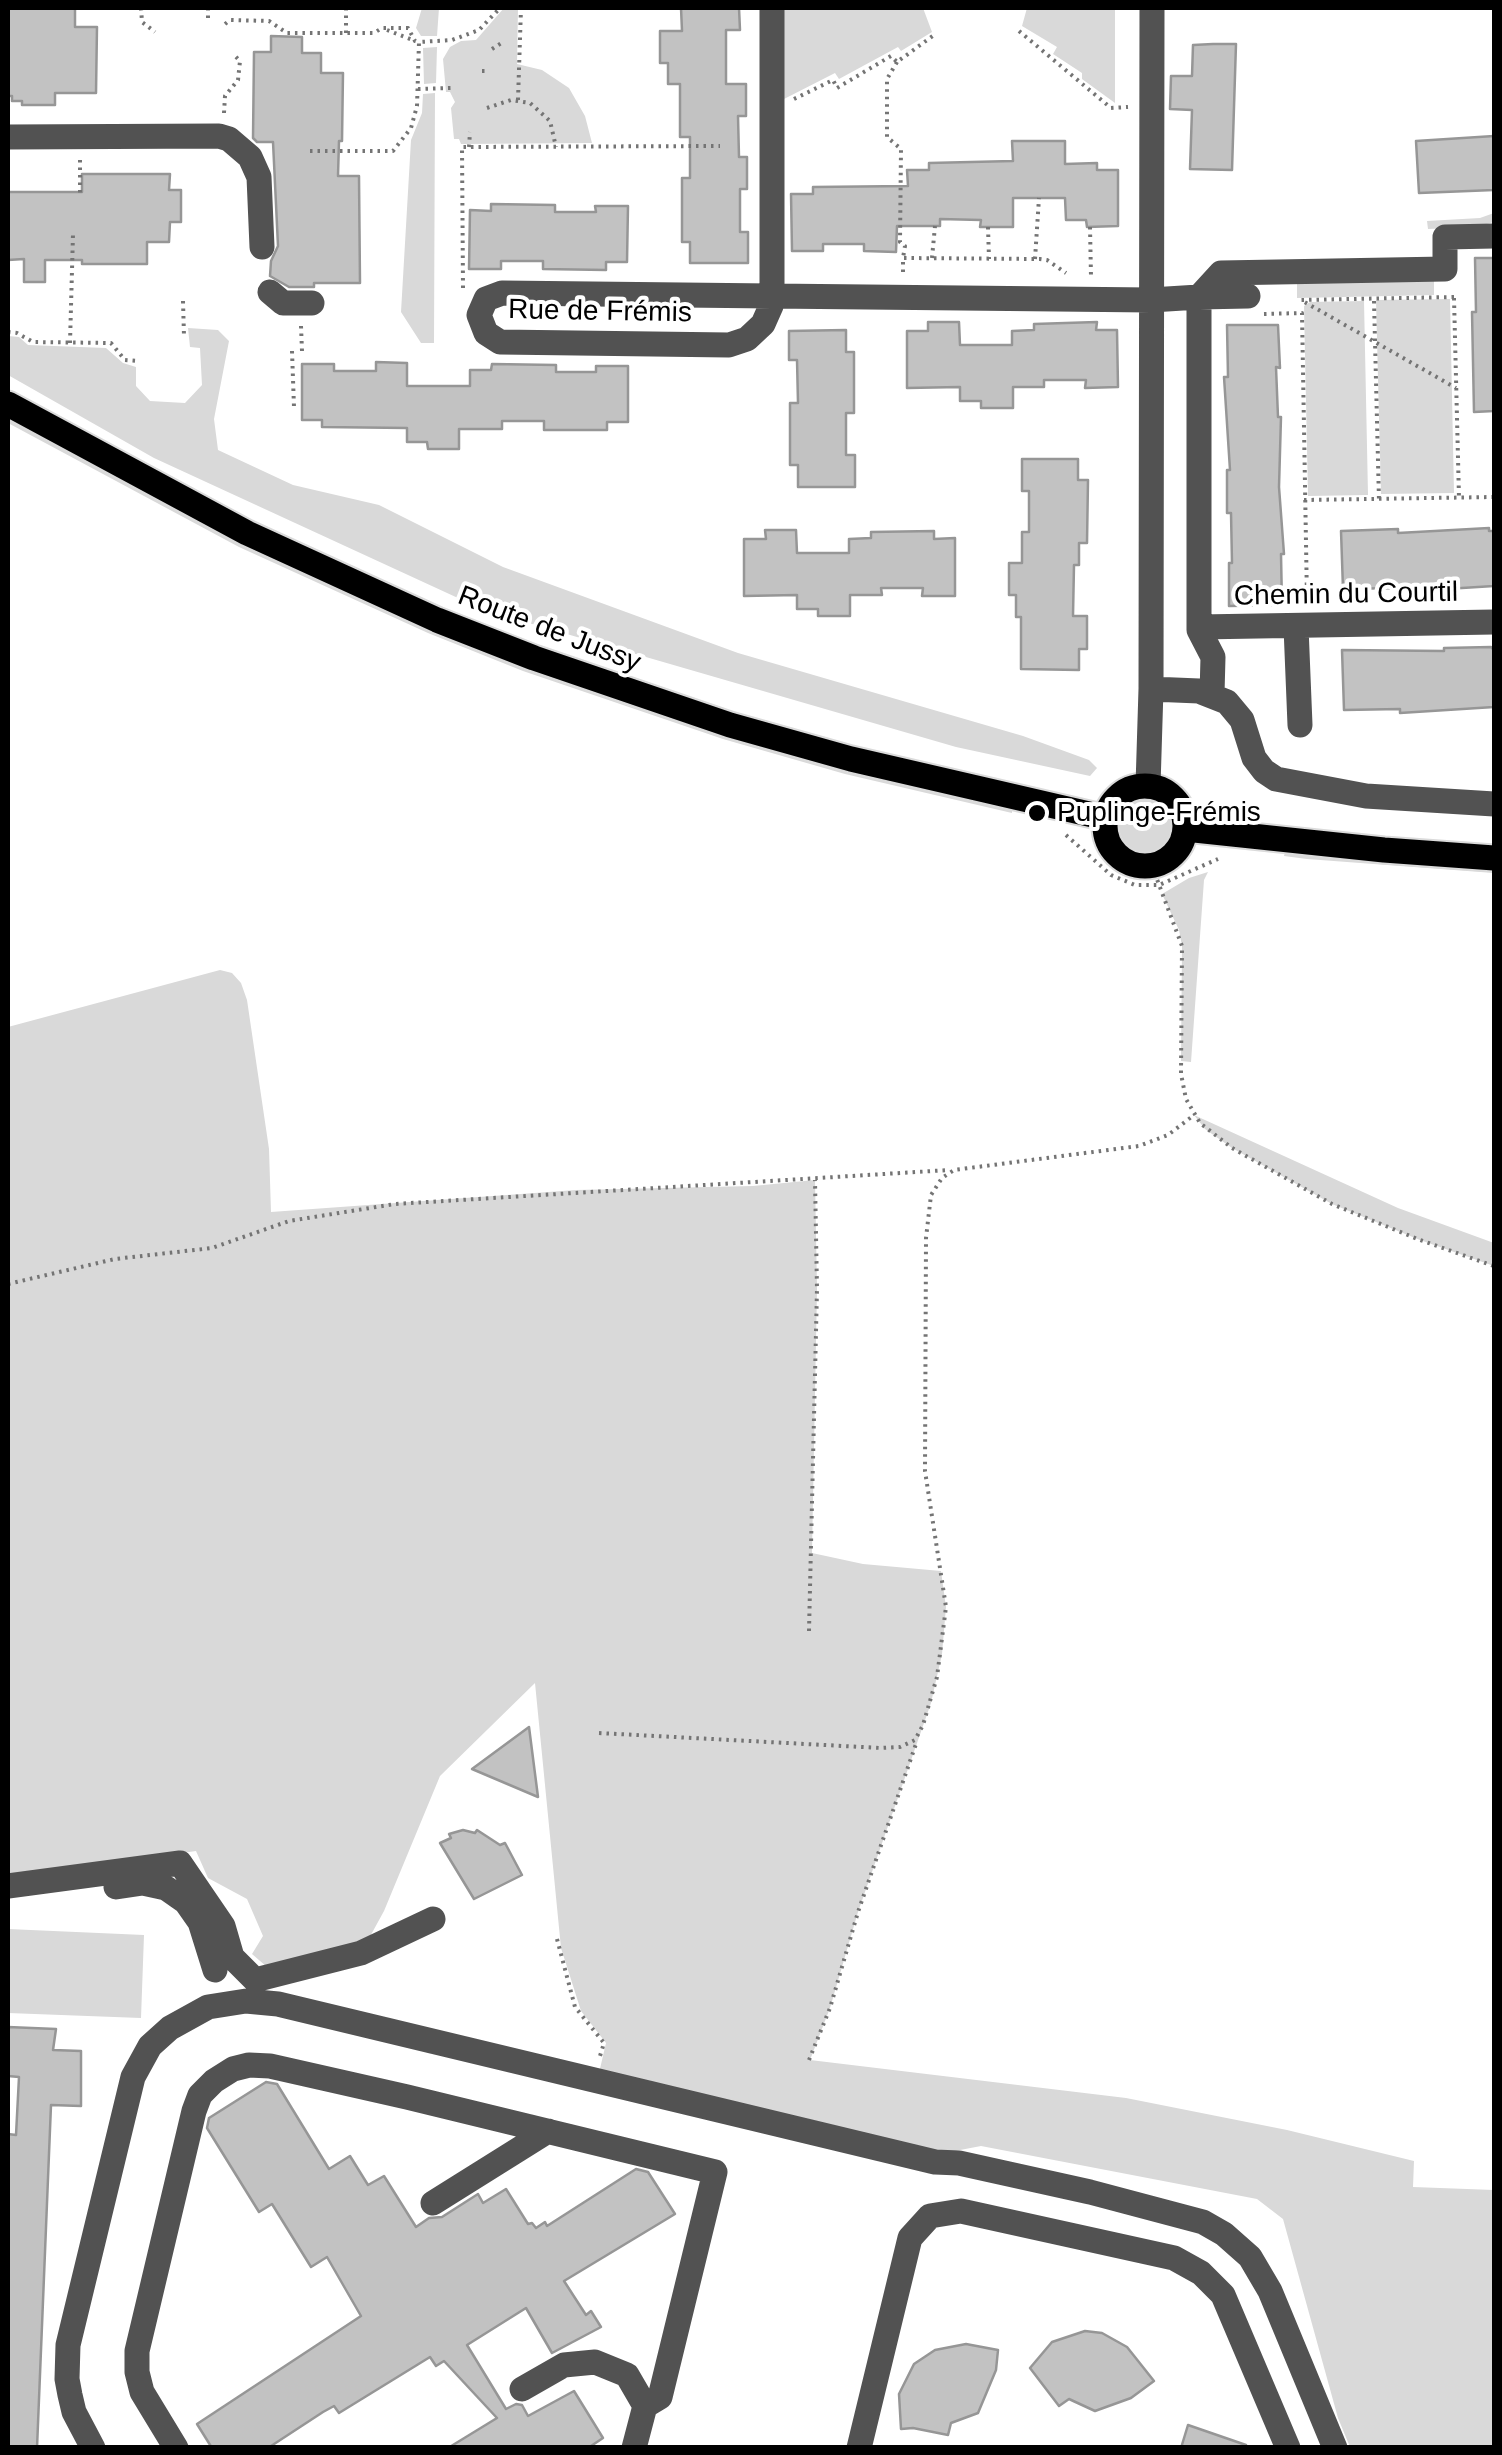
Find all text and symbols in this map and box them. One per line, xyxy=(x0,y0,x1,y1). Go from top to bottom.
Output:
street label: Rue de Frémis xyxy=(508,294,692,330)
street label: Chemin du Courtil xyxy=(1234,576,1458,614)
street label: Route de Jussy xyxy=(453,580,645,680)
place label: Puplinge-Frémis xyxy=(1057,796,1261,830)
marker: Puplinge-Frémis xyxy=(1026,802,1048,824)

